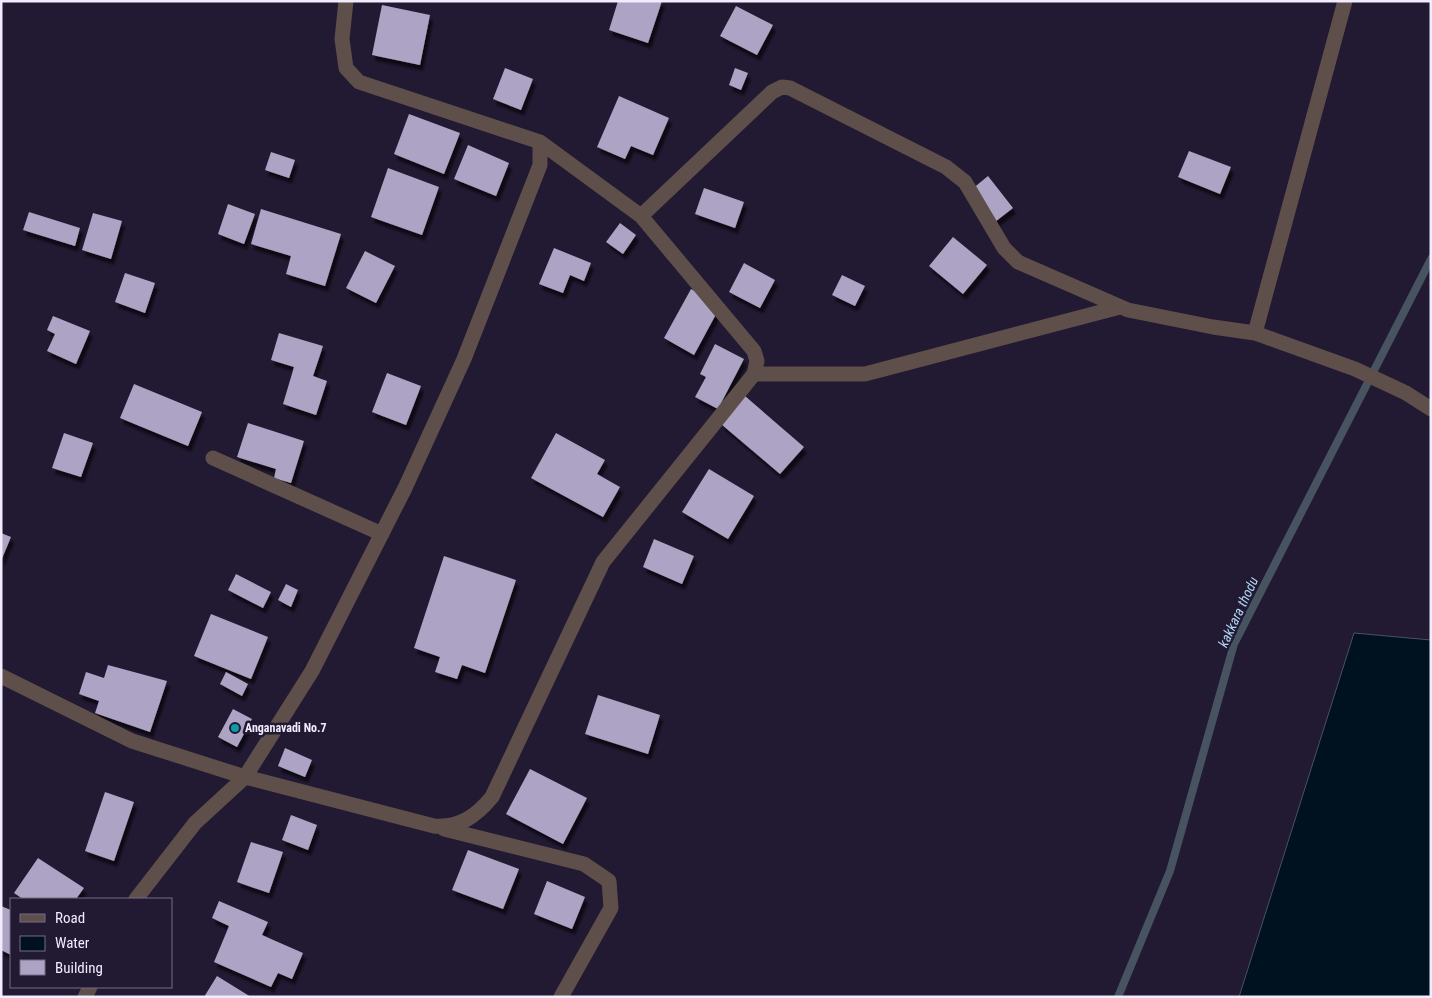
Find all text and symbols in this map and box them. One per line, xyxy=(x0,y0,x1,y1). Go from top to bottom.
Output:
water label: kakkara thodu xyxy=(1215,574,1261,650)
place label: Anganavadi No.7 xyxy=(245,721,327,735)
marker: Anganavadi No.7 xyxy=(229,722,241,734)
legend xyxy=(10,898,172,988)
text: Road xyxy=(55,909,85,927)
text: Water xyxy=(55,934,90,952)
text: Building xyxy=(55,959,103,977)

